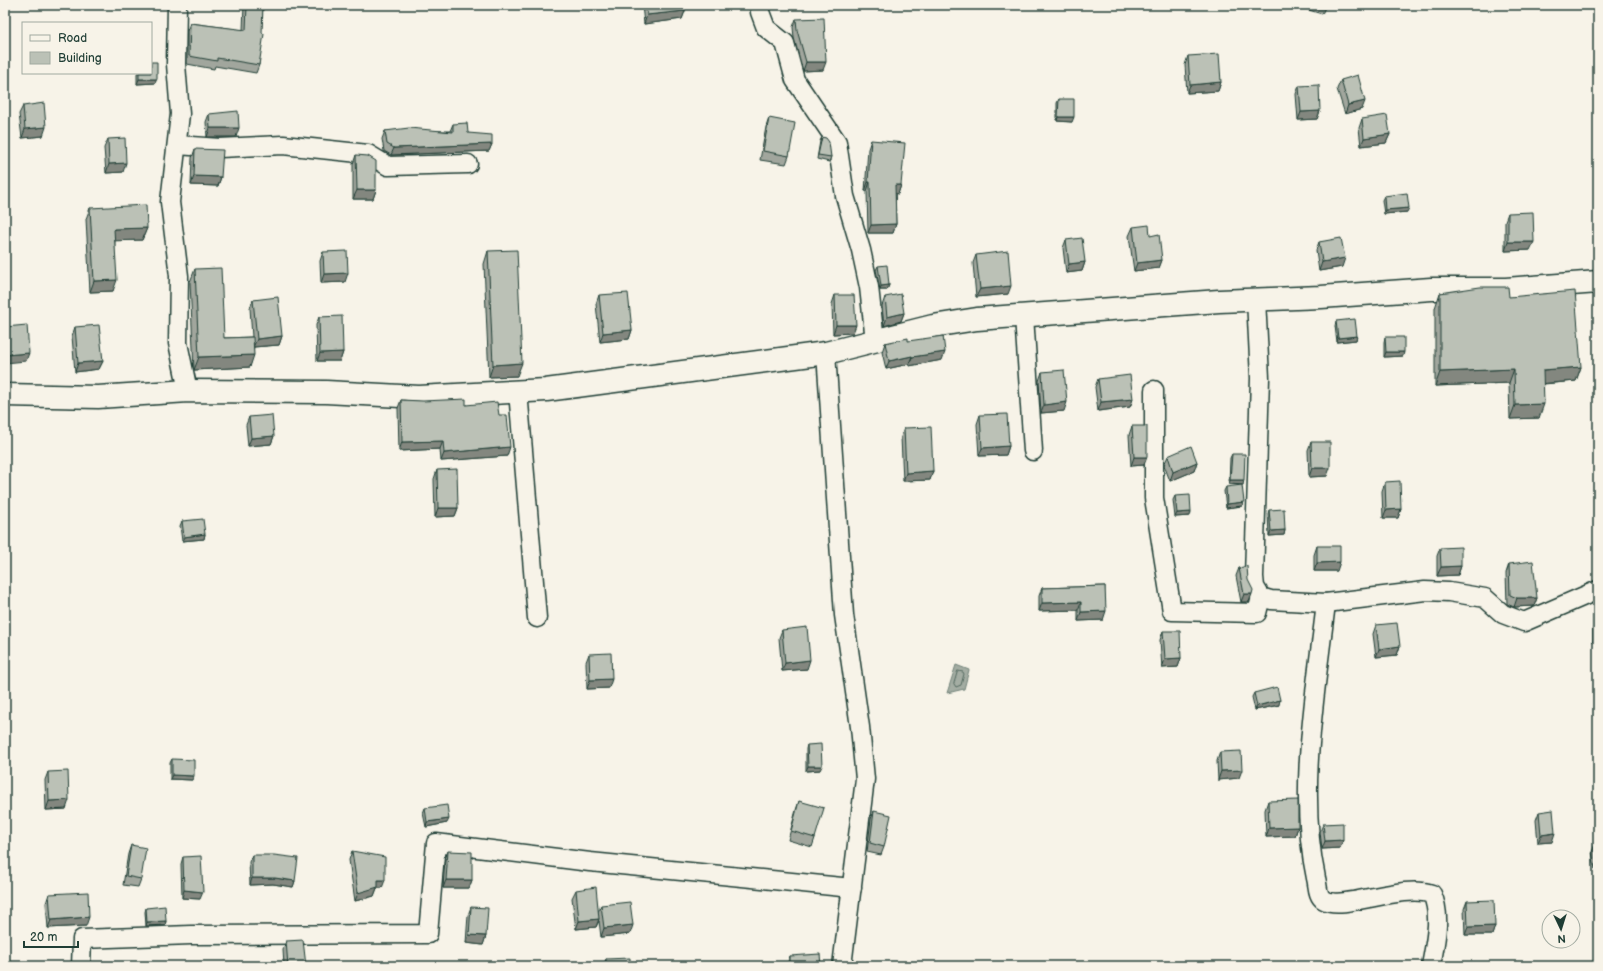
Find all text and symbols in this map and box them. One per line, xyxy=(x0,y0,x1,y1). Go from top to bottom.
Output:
legend xyxy=(22,22,152,74)
text: Road xyxy=(58,31,87,46)
text: Building xyxy=(58,51,102,66)
north arrow xyxy=(1541,909,1581,949)
scale bar xyxy=(24,923,78,949)
text: 20 m xyxy=(30,930,57,945)
text: N xyxy=(1557,932,1566,945)

